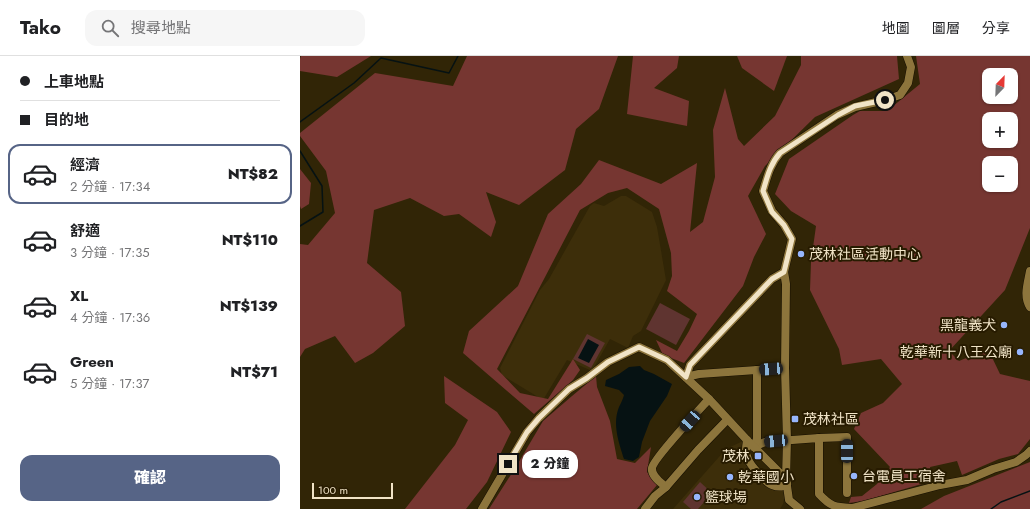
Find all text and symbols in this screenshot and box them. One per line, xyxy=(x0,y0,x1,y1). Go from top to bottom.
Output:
search box xyxy=(85,10,365,46)
text: Tako xyxy=(20,14,61,41)
icon: search xyxy=(99,17,121,39)
text: 搜尋地點 xyxy=(131,17,191,39)
text: 地圖 xyxy=(882,18,910,38)
text: 圖層 xyxy=(932,18,960,38)
text: 分享 xyxy=(982,18,1010,38)
north arrow xyxy=(982,68,1018,104)
map controls xyxy=(982,68,1018,192)
text: 上車地點 xyxy=(44,71,104,93)
route start xyxy=(876,91,894,109)
text: 目的地 xyxy=(44,109,89,131)
button: + xyxy=(982,112,1018,148)
text: 經濟 xyxy=(70,154,100,176)
icon: car xyxy=(22,156,58,192)
button: − xyxy=(982,156,1018,192)
text: NT$82 xyxy=(228,163,278,185)
text: 2 分鐘 · 17:34 xyxy=(70,177,150,196)
text: 舒適 xyxy=(70,220,100,242)
icon: car xyxy=(22,222,58,258)
text: NT$110 xyxy=(222,229,278,251)
text: 3 分鐘 · 17:35 xyxy=(70,243,150,262)
place label: 茂林社區活動中心 xyxy=(809,244,921,264)
marker: 茂林社區活動中心 xyxy=(796,249,806,259)
text: XL xyxy=(70,285,88,307)
icon: car xyxy=(22,288,58,324)
text: NT$139 xyxy=(220,295,278,317)
text: 4 分鐘 · 17:36 xyxy=(70,308,150,327)
place label: 黑龍義犬 xyxy=(940,315,996,335)
marker: 黑龍義犬 xyxy=(999,320,1009,330)
place label: 乾華新十八王公廟 xyxy=(900,342,1012,362)
marker: 乾華新十八王公廟 xyxy=(1015,347,1025,357)
text: Green xyxy=(70,351,114,373)
icon: car xyxy=(22,354,58,390)
text: NT$71 xyxy=(230,361,278,383)
car xyxy=(759,362,783,376)
text: 5 分鐘 · 17:37 xyxy=(70,374,149,393)
car xyxy=(678,408,702,434)
place label: 茂林社區 xyxy=(803,409,859,429)
marker: 茂林社區 xyxy=(790,414,800,424)
car xyxy=(764,434,788,448)
car xyxy=(841,439,853,463)
place label: 茂林 xyxy=(722,446,750,466)
callout: 2 分鐘 xyxy=(522,450,578,478)
marker: 茂林 xyxy=(753,451,763,461)
text: 2 分鐘 xyxy=(531,454,569,473)
button: 確認 xyxy=(20,455,280,501)
route end xyxy=(499,455,517,473)
place label: 台電員工宿舍 xyxy=(862,466,946,486)
place label: 乾華國小 xyxy=(738,467,794,487)
marker: 台電員工宿舍 xyxy=(849,471,859,481)
marker: 乾華國小 xyxy=(725,472,735,482)
scale bar xyxy=(312,481,393,500)
text: 100 m xyxy=(318,482,348,498)
place label: 籃球場 xyxy=(705,487,747,507)
marker: 籃球場 xyxy=(692,492,702,502)

